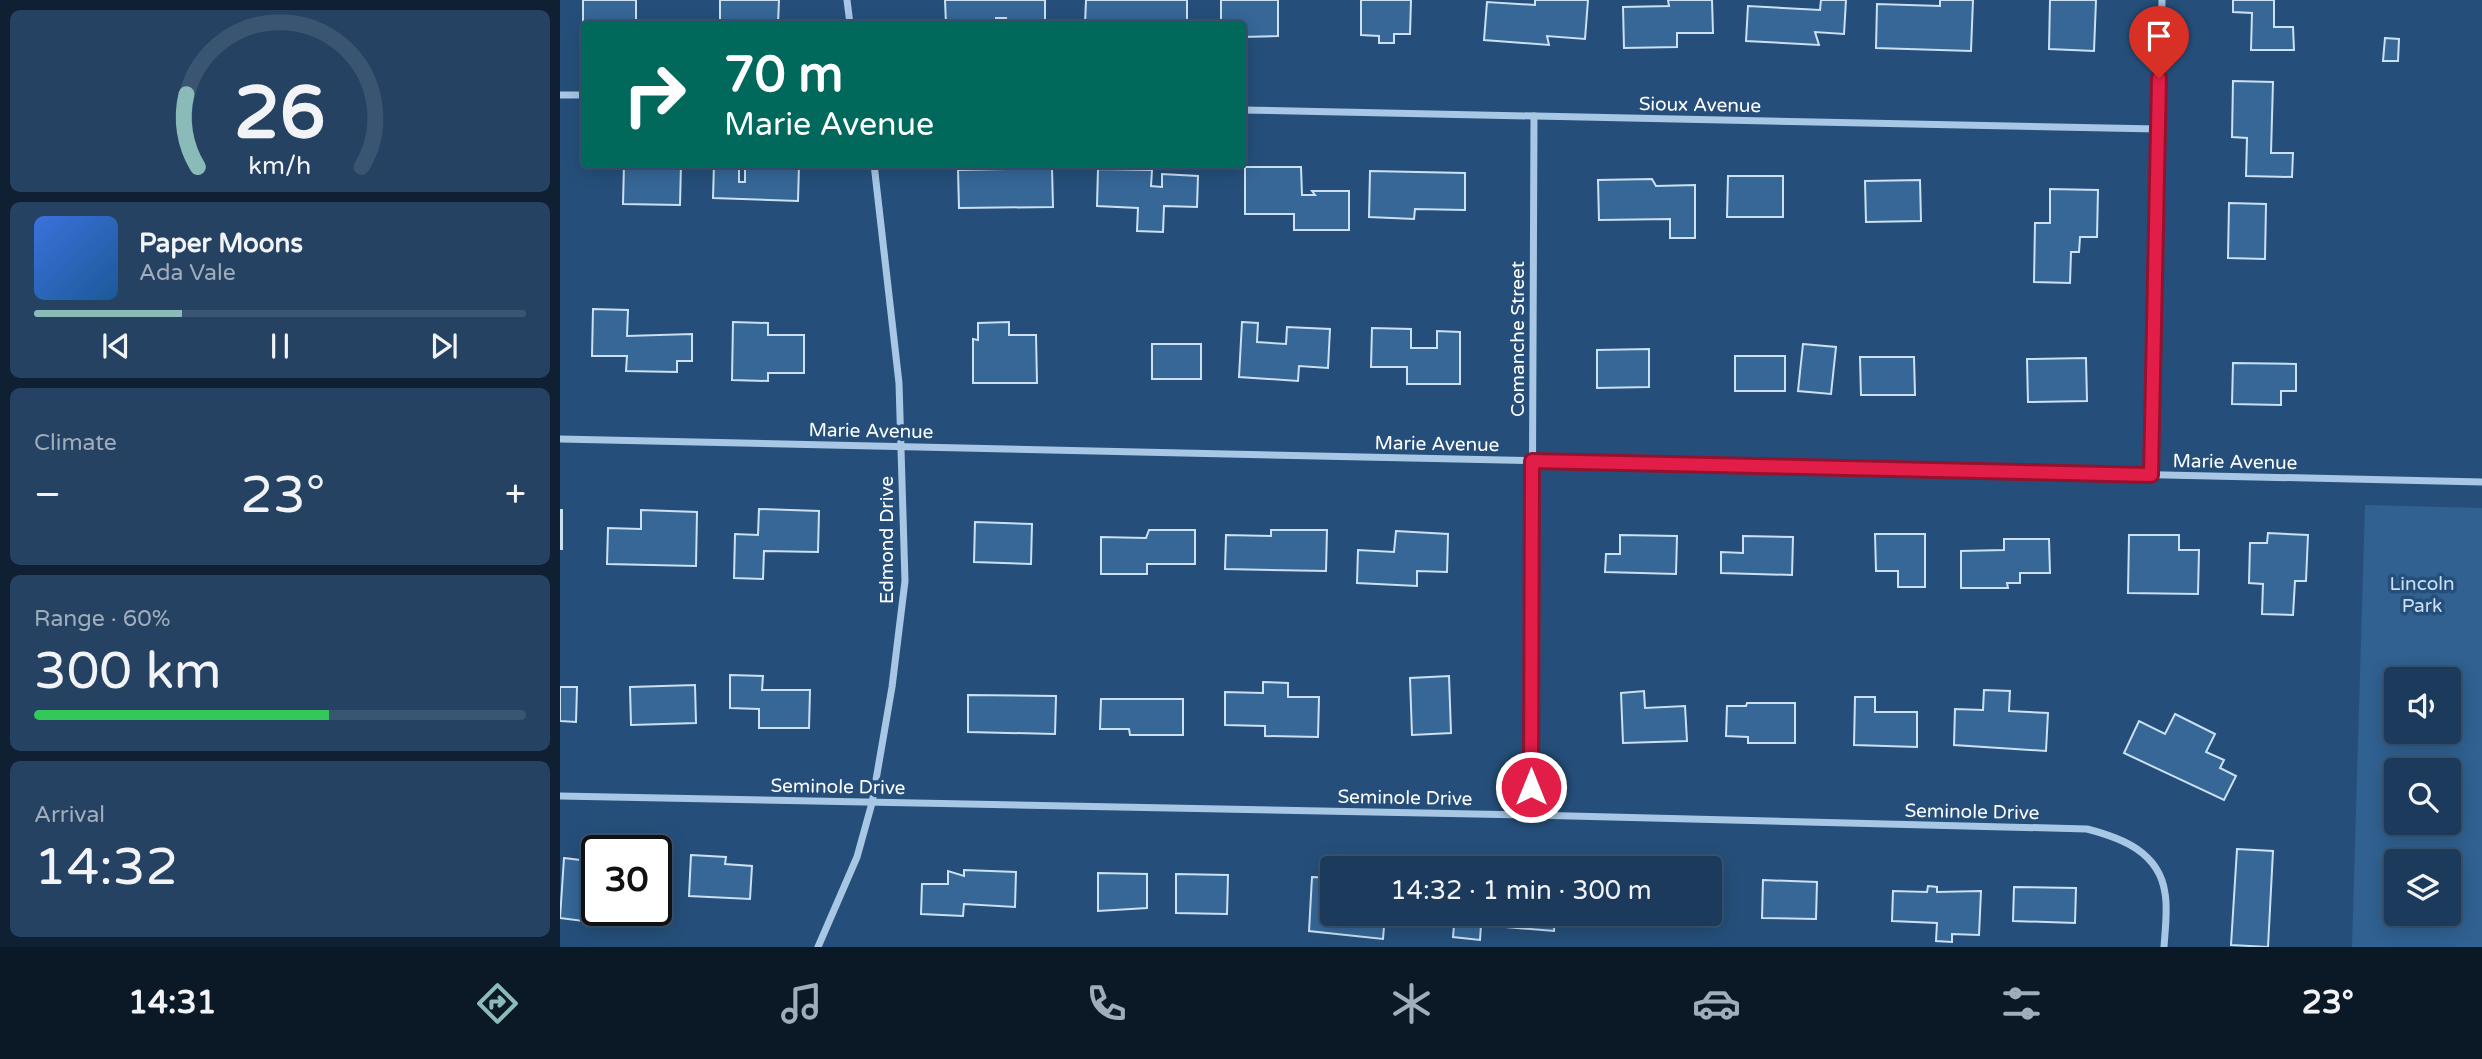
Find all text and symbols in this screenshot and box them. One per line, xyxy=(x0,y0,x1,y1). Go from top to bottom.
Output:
pin xyxy=(2129,6,2189,78)
icon: arrive xyxy=(2140,17,2178,55)
text: 70 m xyxy=(724,46,843,105)
icon: right xyxy=(609,49,700,140)
text: 26 xyxy=(234,70,326,158)
street label: Sioux Avenue xyxy=(1639,93,1761,117)
text: Marie Avenue xyxy=(724,106,934,144)
text: km/h xyxy=(249,151,311,181)
text: Paper Moons xyxy=(139,228,303,259)
text: Ada Vale xyxy=(139,259,236,287)
street label: Comanche Street xyxy=(1507,261,1529,417)
icon: previous xyxy=(97,327,135,365)
icon: pause xyxy=(261,327,299,365)
icon: next xyxy=(425,327,463,365)
street label: Marie Avenue xyxy=(808,419,934,443)
text: Climate xyxy=(34,429,117,457)
street label: Marie Avenue xyxy=(1374,432,1500,456)
street label: Marie Avenue xyxy=(2172,450,2298,474)
text: 23° xyxy=(240,464,325,527)
text: − xyxy=(34,472,61,518)
text: + xyxy=(505,472,526,518)
street label: Edmond Drive xyxy=(876,476,898,604)
park label: Lincoln Park xyxy=(2389,573,2455,617)
text: Range · 60% xyxy=(34,605,170,633)
text: 300 km xyxy=(34,640,222,703)
map controls xyxy=(2384,667,2461,926)
button: sound xyxy=(2384,667,2461,744)
position arrow xyxy=(1494,750,1568,824)
button: search xyxy=(2384,758,2461,835)
street label: Seminole Drive xyxy=(770,775,906,799)
street label: Seminole Drive xyxy=(1337,786,1473,810)
street label: Seminole Drive xyxy=(1904,800,2040,824)
text: Arrival xyxy=(34,801,105,829)
speed limit sign: 30 xyxy=(581,835,672,926)
text: 14:32 xyxy=(34,836,178,899)
button: layers xyxy=(2384,849,2461,926)
text: 14:32 · 1 min · 300 m xyxy=(1390,875,1652,906)
icon: directions xyxy=(473,979,522,1028)
icon: music xyxy=(777,979,826,1028)
icon: phone xyxy=(1082,979,1131,1028)
icon: climate xyxy=(1387,979,1436,1028)
icon: car xyxy=(1692,979,1741,1028)
icon: filters xyxy=(1997,979,2046,1028)
text: 14:31 xyxy=(128,984,217,1022)
text: 23° xyxy=(2302,984,2354,1022)

